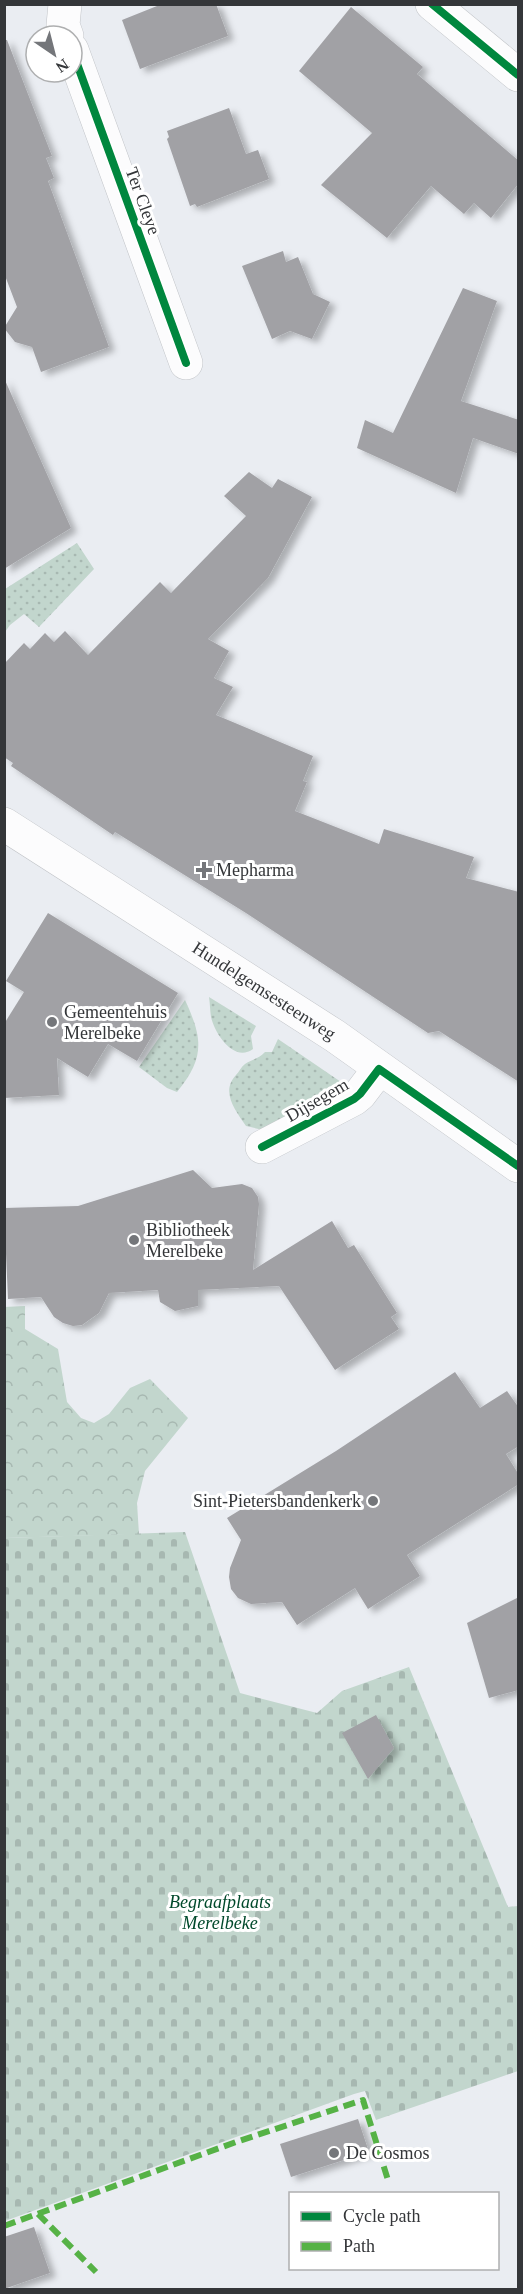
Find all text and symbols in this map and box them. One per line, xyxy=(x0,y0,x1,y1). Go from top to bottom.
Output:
north arrow xyxy=(24,24,84,84)
text: N xyxy=(52,56,72,76)
street label: Ter Cleye xyxy=(122,165,164,237)
place label: Mepharma xyxy=(216,860,294,880)
marker: Mepharma xyxy=(197,863,211,877)
street label: Hundelgemsesteenweg xyxy=(189,937,340,1044)
place label: Gemeentehuis Merelbeke xyxy=(64,1002,167,1043)
marker: Gemeentehuis Merelbeke xyxy=(45,1015,59,1029)
street label: Dijsegem xyxy=(282,1074,352,1126)
place label: Bibliotheek Merelbeke xyxy=(146,1220,230,1261)
marker: Bibliotheek Merelbeke xyxy=(127,1233,141,1247)
place label: Sint-Pietersbandenkerk xyxy=(193,1491,361,1511)
marker: Sint-Pietersbandenkerk xyxy=(366,1494,380,1508)
park label: Begraafplaats Merelbeke xyxy=(169,1892,271,1933)
place label: De Cosmos xyxy=(346,2143,430,2163)
marker: De Cosmos xyxy=(327,2146,341,2160)
legend xyxy=(289,2192,499,2270)
text: Cycle path xyxy=(343,2206,420,2226)
text: Path xyxy=(343,2236,375,2256)

